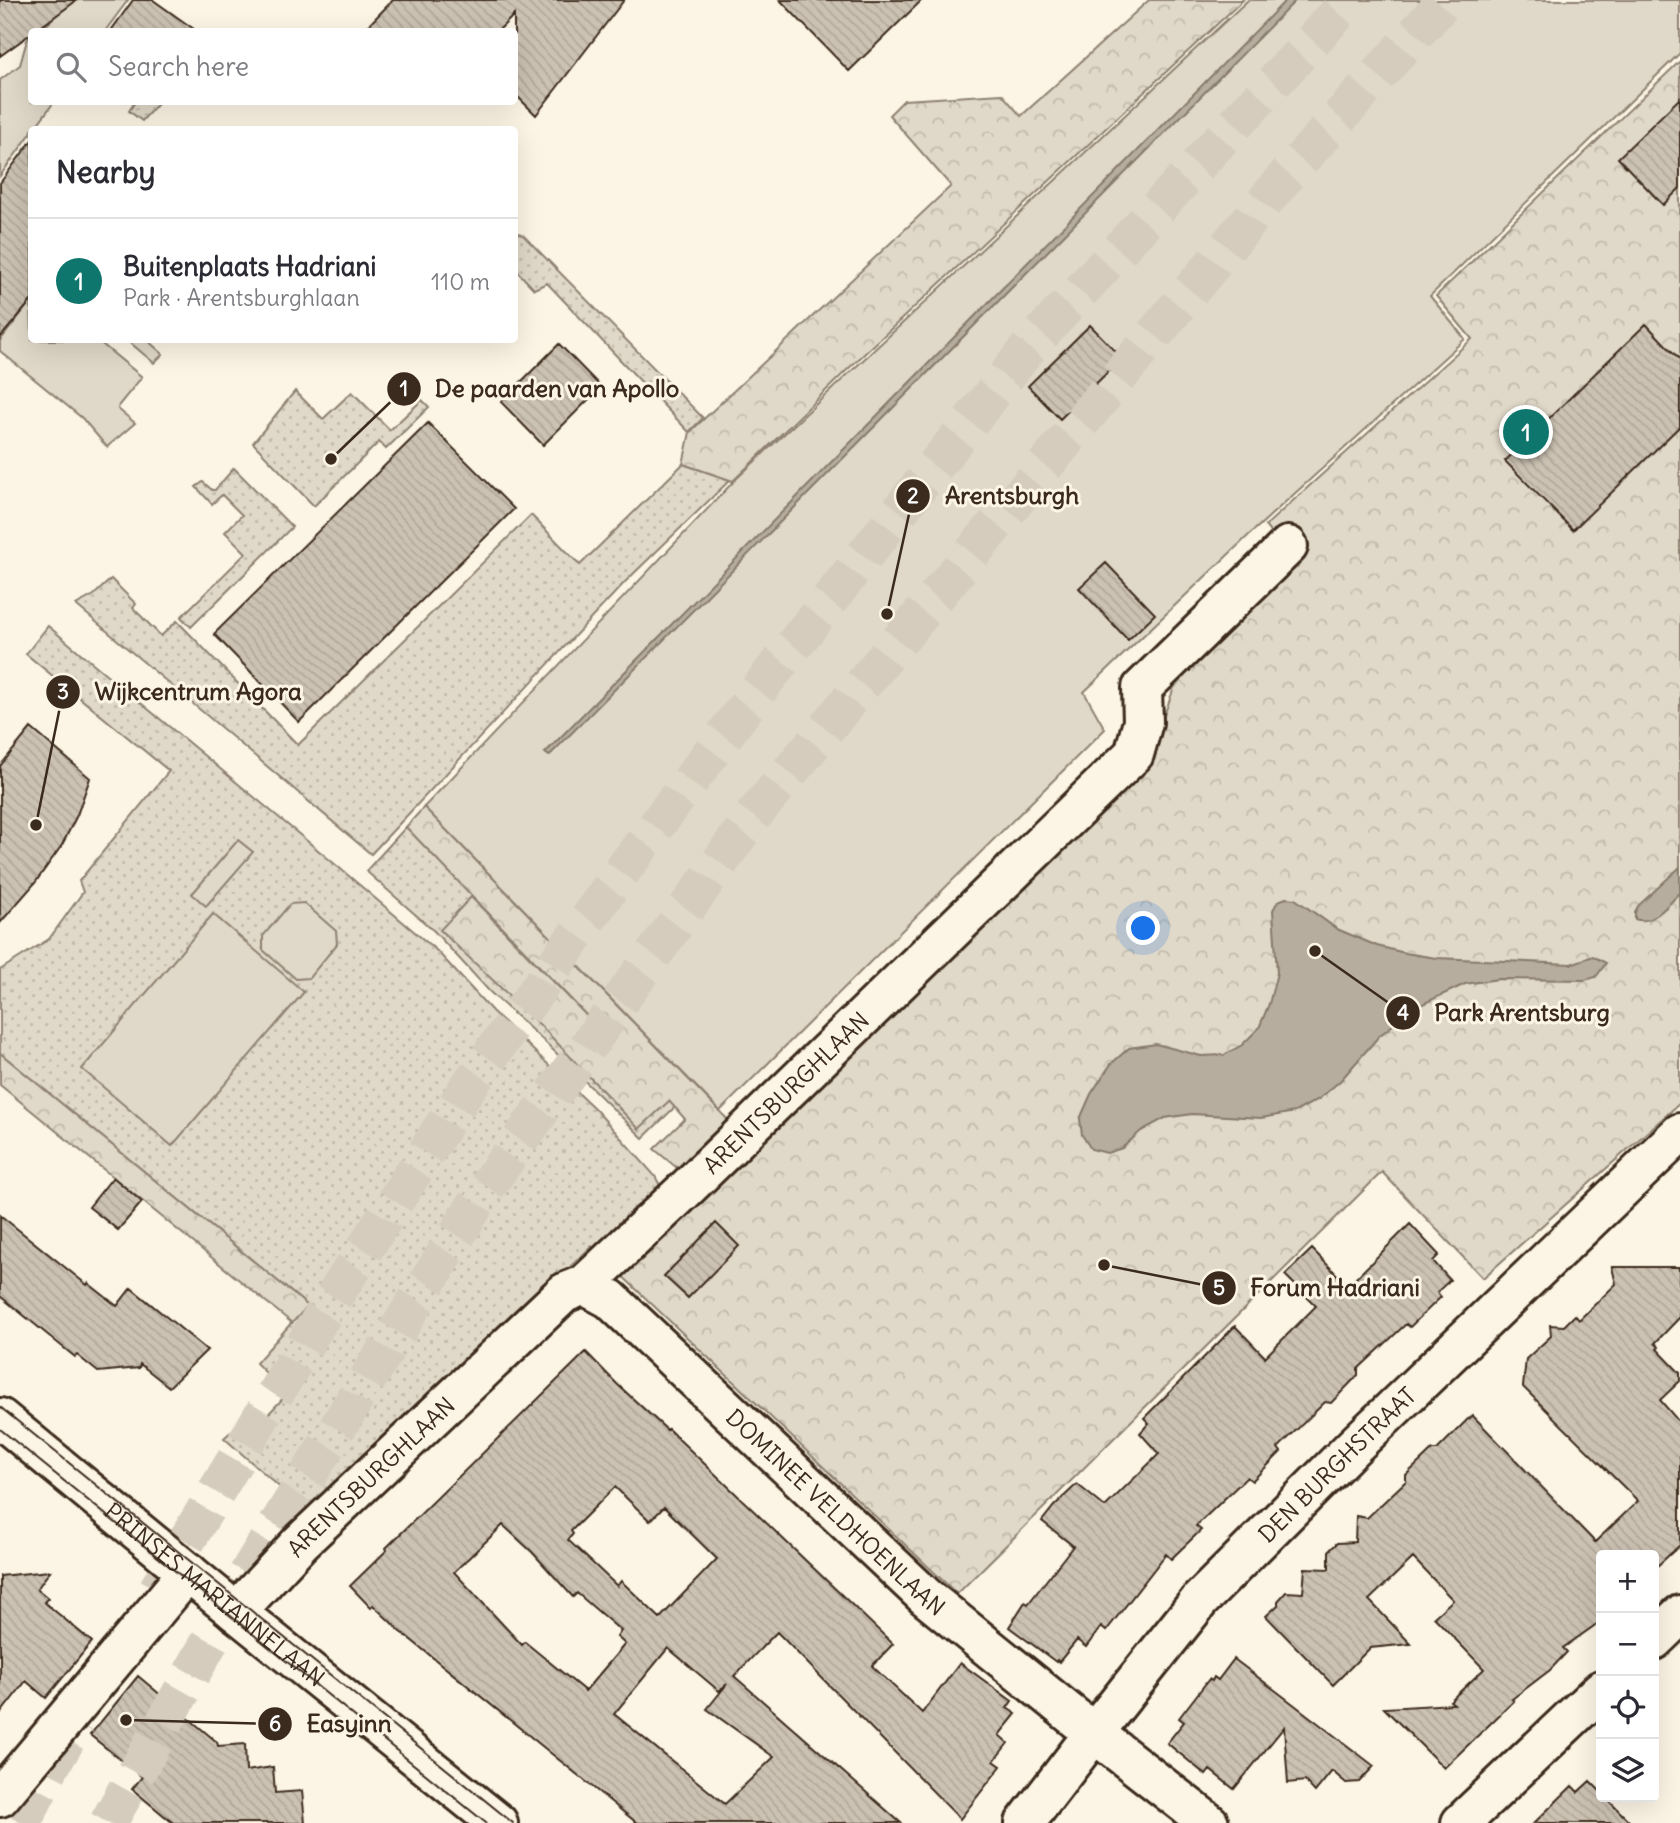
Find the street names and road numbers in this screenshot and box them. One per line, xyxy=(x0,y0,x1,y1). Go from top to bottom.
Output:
street label: ARENTSBURGHLAAN xyxy=(696,1005,875,1179)
street label: DEN BURGHSTRAAT xyxy=(1252,1380,1421,1548)
street label: ARENTSBURGHLAAN xyxy=(280,1390,460,1563)
street label: DOMINEE VELDHOENLAAN xyxy=(721,1402,951,1621)
street label: PRINSES MARIANNELAAN xyxy=(99,1496,331,1692)

